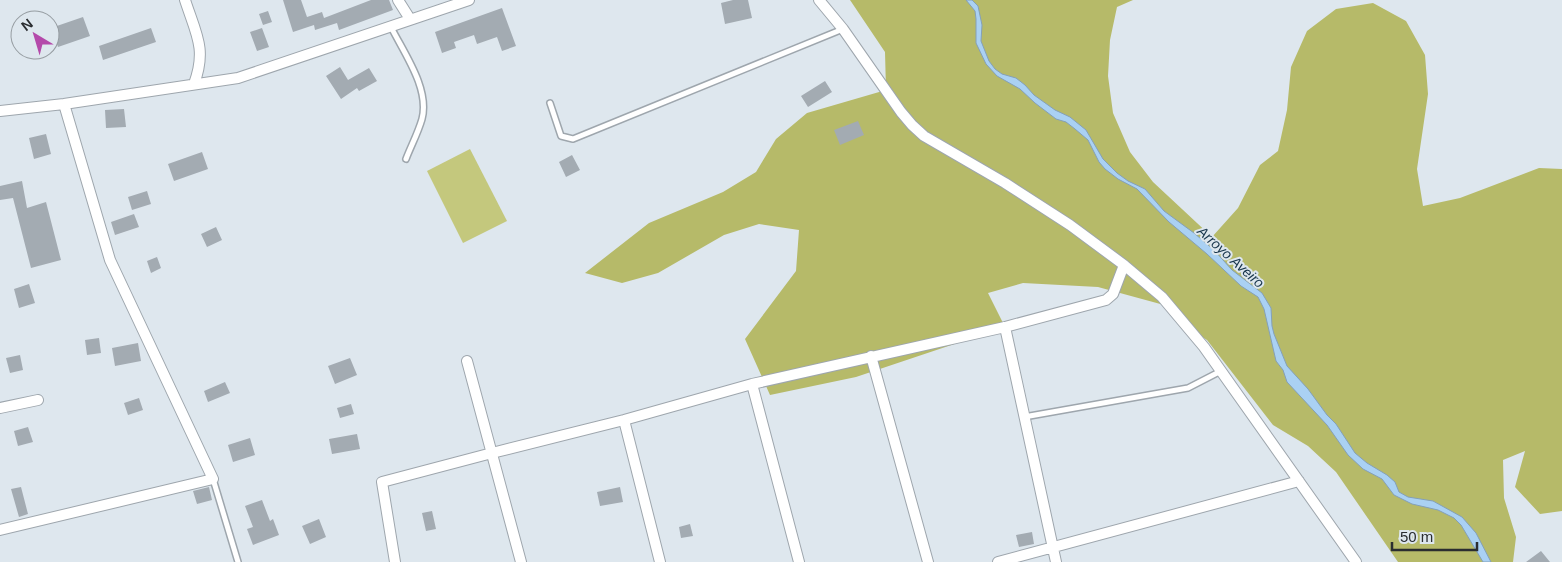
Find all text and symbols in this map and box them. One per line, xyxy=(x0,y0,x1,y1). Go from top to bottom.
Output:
north arrow xyxy=(10,10,60,60)
text: N xyxy=(18,15,36,34)
water label: Arroyo Aveiro xyxy=(1194,222,1268,291)
scale bar xyxy=(1392,520,1477,552)
text: 50 m xyxy=(1400,528,1433,545)

